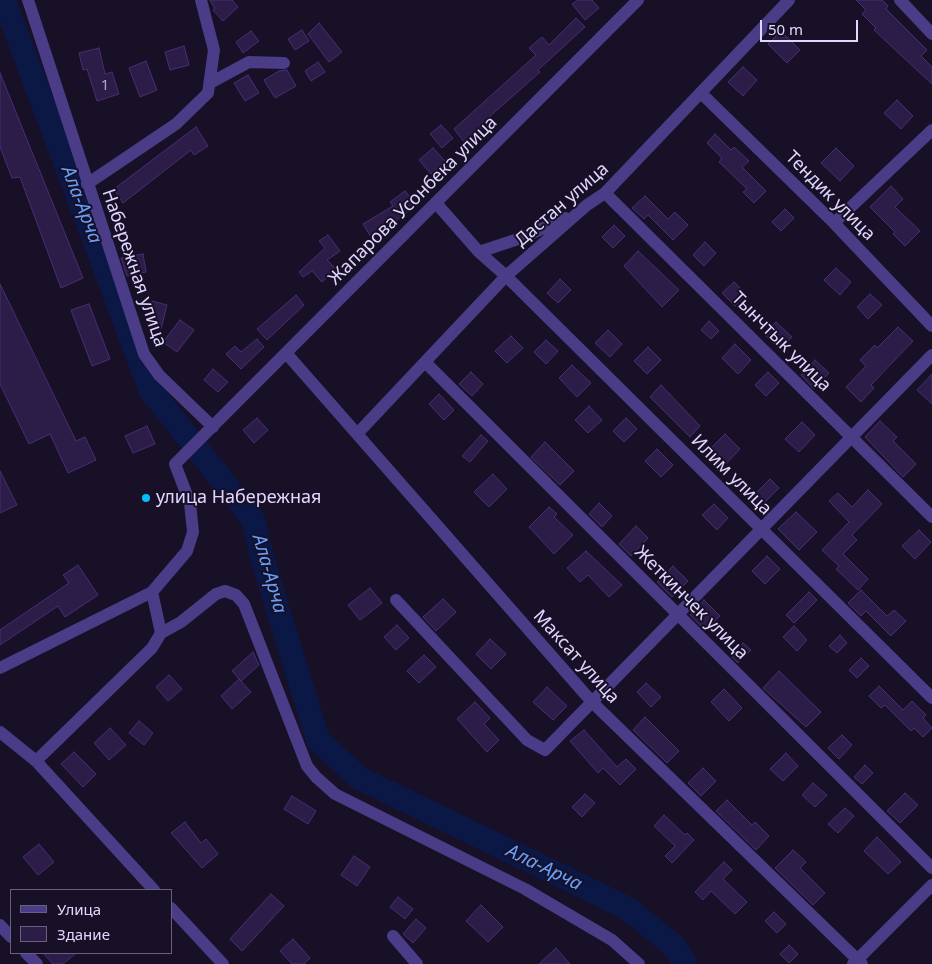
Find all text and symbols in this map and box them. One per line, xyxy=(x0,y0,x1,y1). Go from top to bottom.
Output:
scale bar xyxy=(762,10,860,42)
text: 50 m xyxy=(768,19,803,39)
house number: 1 xyxy=(101,77,109,95)
street label: Жапарова Усонбека улица xyxy=(324,112,502,290)
street label: Тендик улица xyxy=(781,147,879,245)
street label: Дастан улица xyxy=(511,158,613,252)
water label: Ала-Арча xyxy=(56,163,106,247)
street label: Набережная улица xyxy=(97,186,171,350)
street label: Тынчтык улица xyxy=(727,288,835,396)
street label: Илим улица xyxy=(686,430,776,520)
place label: улица Набережная xyxy=(156,487,321,509)
marker: улица Набережная xyxy=(140,492,152,504)
water label: Ала-Арча xyxy=(247,532,291,616)
street label: Жеткинчек улица xyxy=(630,542,752,664)
street label: Максат улица xyxy=(528,606,624,708)
water label: Ала-Арча xyxy=(502,840,586,896)
legend xyxy=(10,889,172,954)
text: Улица xyxy=(57,899,101,919)
text: Здание xyxy=(57,924,110,944)

